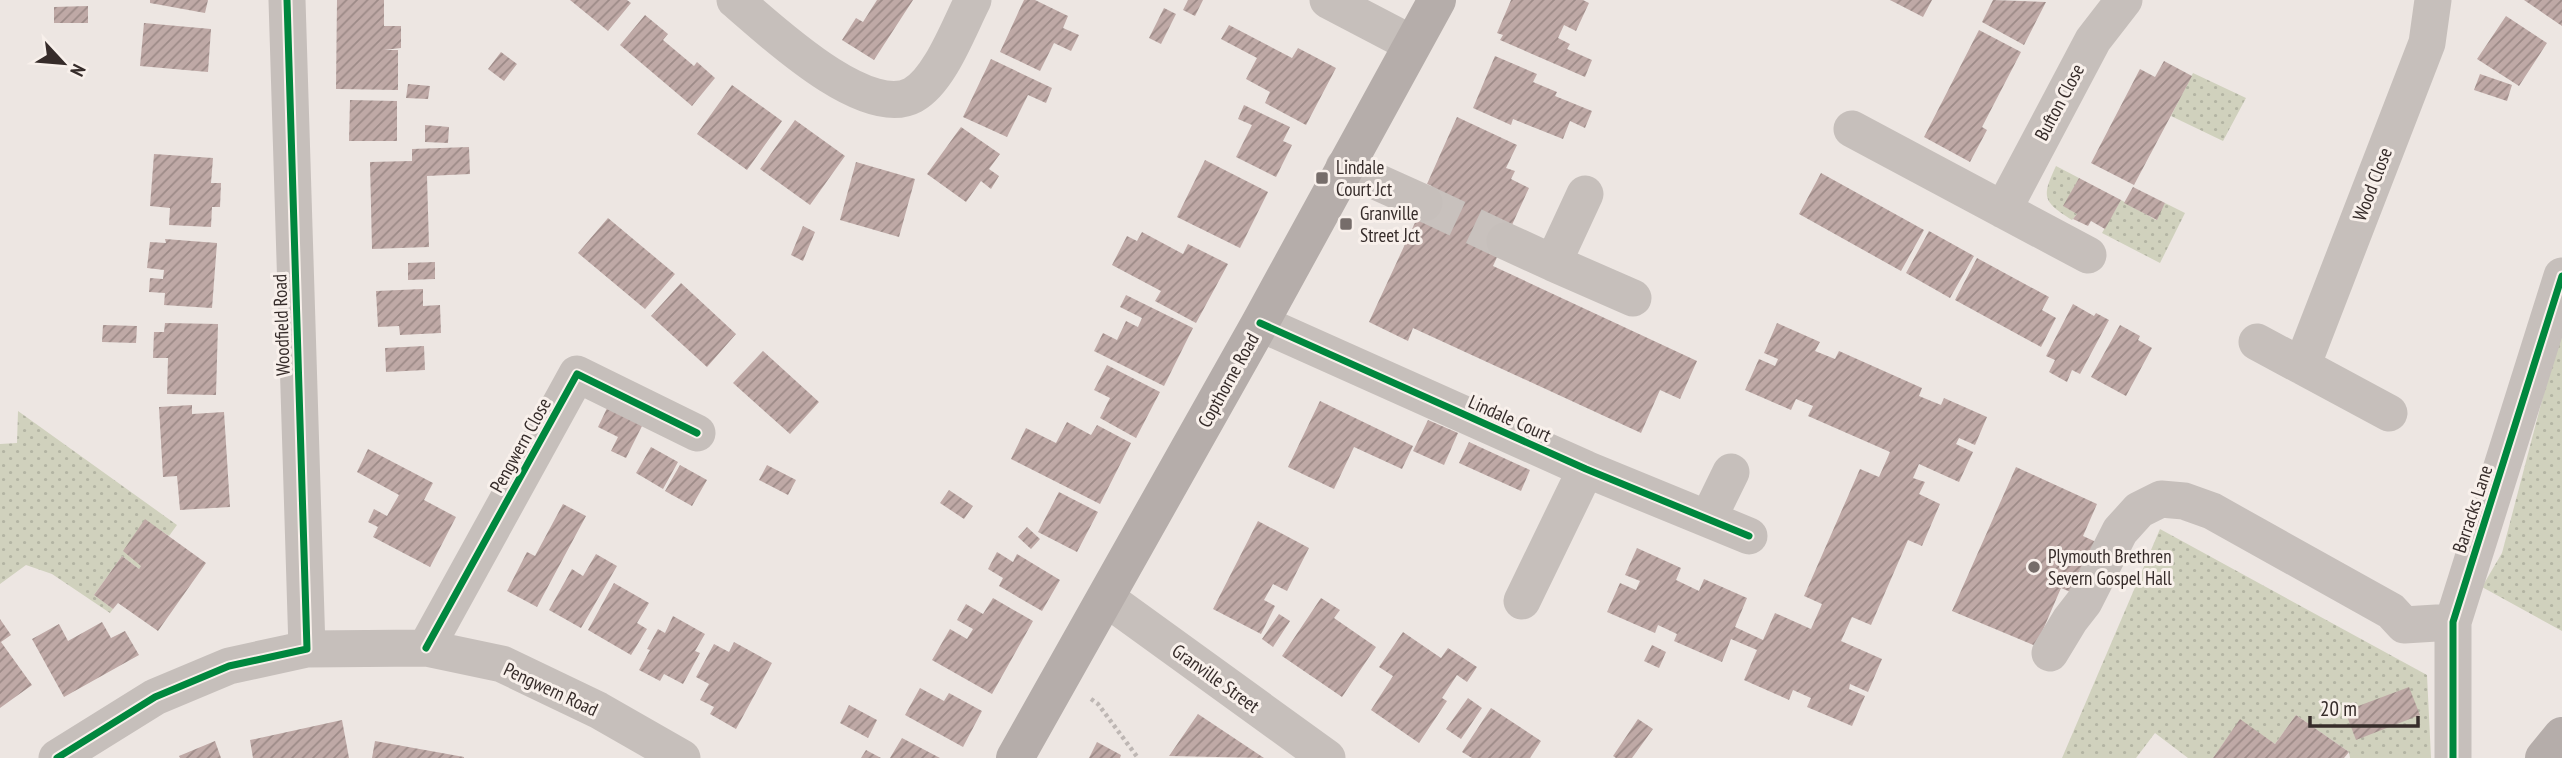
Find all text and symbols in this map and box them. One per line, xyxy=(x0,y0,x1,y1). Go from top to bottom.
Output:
north arrow xyxy=(28,28,98,98)
street label: Bufton Close xyxy=(2029,60,2089,144)
text: N xyxy=(65,61,91,80)
street label: Wood Close xyxy=(2347,144,2397,224)
place label: Lindale Court Jct xyxy=(1336,155,1393,201)
marker: Lindale Court Jct xyxy=(1314,170,1330,186)
place label: Granville Street Jct xyxy=(1360,201,1421,247)
marker: Granville Street Jct xyxy=(1338,216,1354,232)
street label: Woodfield Road xyxy=(267,274,295,376)
street label: Copthorne Road xyxy=(1192,329,1264,431)
street label: Lindale Court xyxy=(1465,389,1556,447)
street label: Pengwern Close xyxy=(484,393,556,497)
street label: Barracks Lane xyxy=(2447,462,2497,556)
place label: Plymouth Brethren Severn Gospel Hall xyxy=(2048,544,2172,590)
marker: Plymouth Brethren Severn Gospel Hall xyxy=(2026,559,2042,575)
street label: Granville Street xyxy=(1168,638,1265,718)
street label: Pengwern Road xyxy=(500,657,602,721)
scale bar xyxy=(2310,684,2418,728)
text: 20 m xyxy=(2320,695,2357,722)

